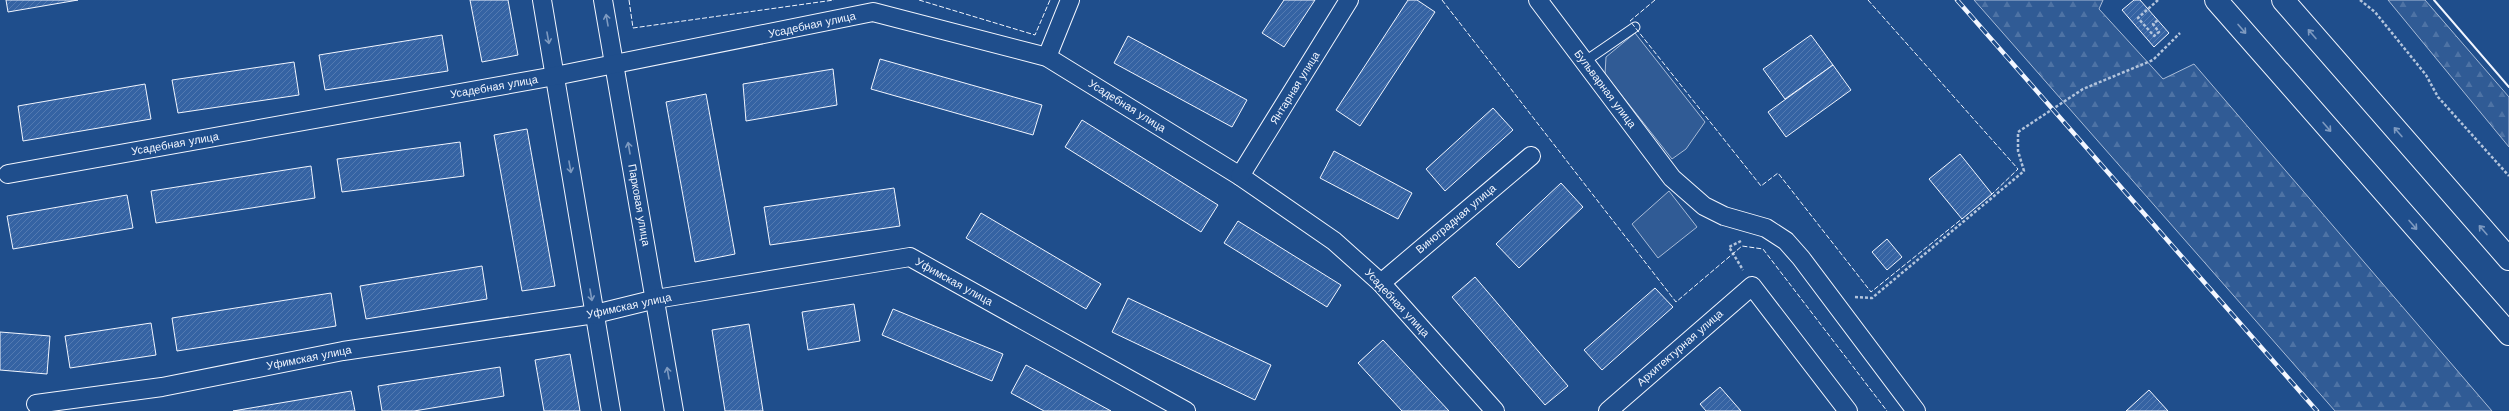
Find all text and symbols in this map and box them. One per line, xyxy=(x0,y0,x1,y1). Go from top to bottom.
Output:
street label: Усадебная улица xyxy=(767,9,858,41)
one-way arrow xyxy=(603,14,611,27)
one-way arrow xyxy=(2237,24,2246,35)
one-way arrow xyxy=(2308,28,2317,39)
one-way arrow xyxy=(544,32,552,45)
street label: Бульварная улица xyxy=(1571,47,1639,131)
street label: Янтарная улица xyxy=(1267,48,1323,127)
street label: Усадебная улица xyxy=(449,73,540,101)
street label: Усадебная улица xyxy=(1086,77,1169,135)
one-way arrow xyxy=(2323,122,2332,132)
one-way arrow xyxy=(2393,126,2402,137)
street label: Усадебная улица xyxy=(130,130,221,158)
one-way arrow xyxy=(625,142,633,155)
one-way arrow xyxy=(566,160,574,173)
street label: Парковая улица xyxy=(625,163,653,248)
street label: Виноградная улица xyxy=(1413,181,1499,256)
one-way arrow xyxy=(2409,220,2418,230)
one-way arrow xyxy=(2479,224,2488,235)
street label: Уфимская улица xyxy=(913,255,996,309)
street label: Усадебная улица xyxy=(1362,266,1433,341)
one-way arrow xyxy=(587,288,595,301)
street label: Уфимская улица xyxy=(585,290,673,321)
street label: Архитектурная улица xyxy=(1634,307,1726,389)
street label: Уфимская улица xyxy=(265,343,353,373)
one-way arrow xyxy=(664,366,672,379)

